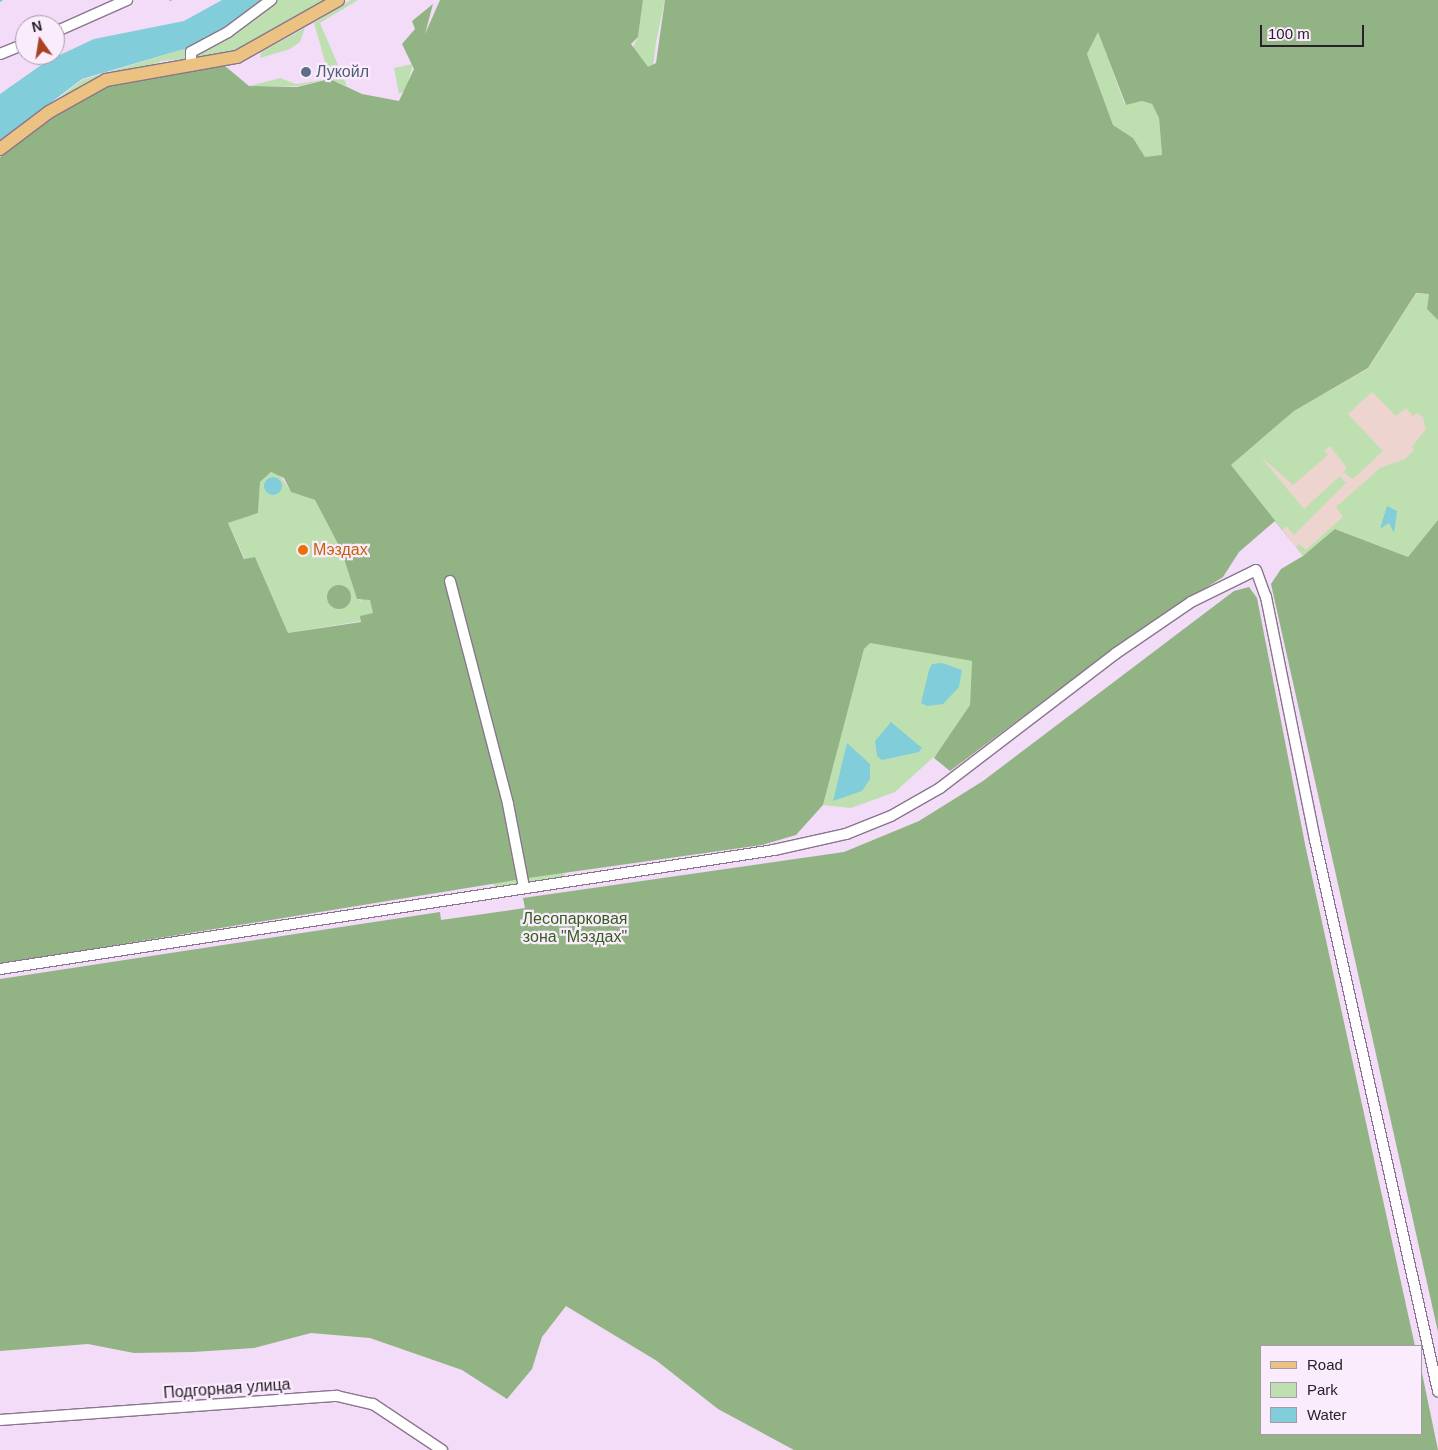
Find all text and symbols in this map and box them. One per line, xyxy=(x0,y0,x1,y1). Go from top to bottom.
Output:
north arrow xyxy=(15,15,65,65)
scale bar xyxy=(1263,15,1367,47)
text: N xyxy=(30,17,44,35)
text: 100 m xyxy=(1268,25,1310,42)
place label: Лукойл xyxy=(316,62,369,82)
marker: Лукойл xyxy=(300,66,312,78)
place label: Мэздах xyxy=(313,540,368,560)
marker: Мэздах xyxy=(297,544,309,556)
park label: Лесопарковая зона "Мэздах" xyxy=(523,909,627,947)
legend xyxy=(1260,1345,1423,1435)
text: Road xyxy=(1307,1356,1343,1373)
street label: Подгорная улица xyxy=(163,1375,291,1403)
text: Park xyxy=(1307,1381,1338,1398)
text: Water xyxy=(1307,1406,1346,1423)

